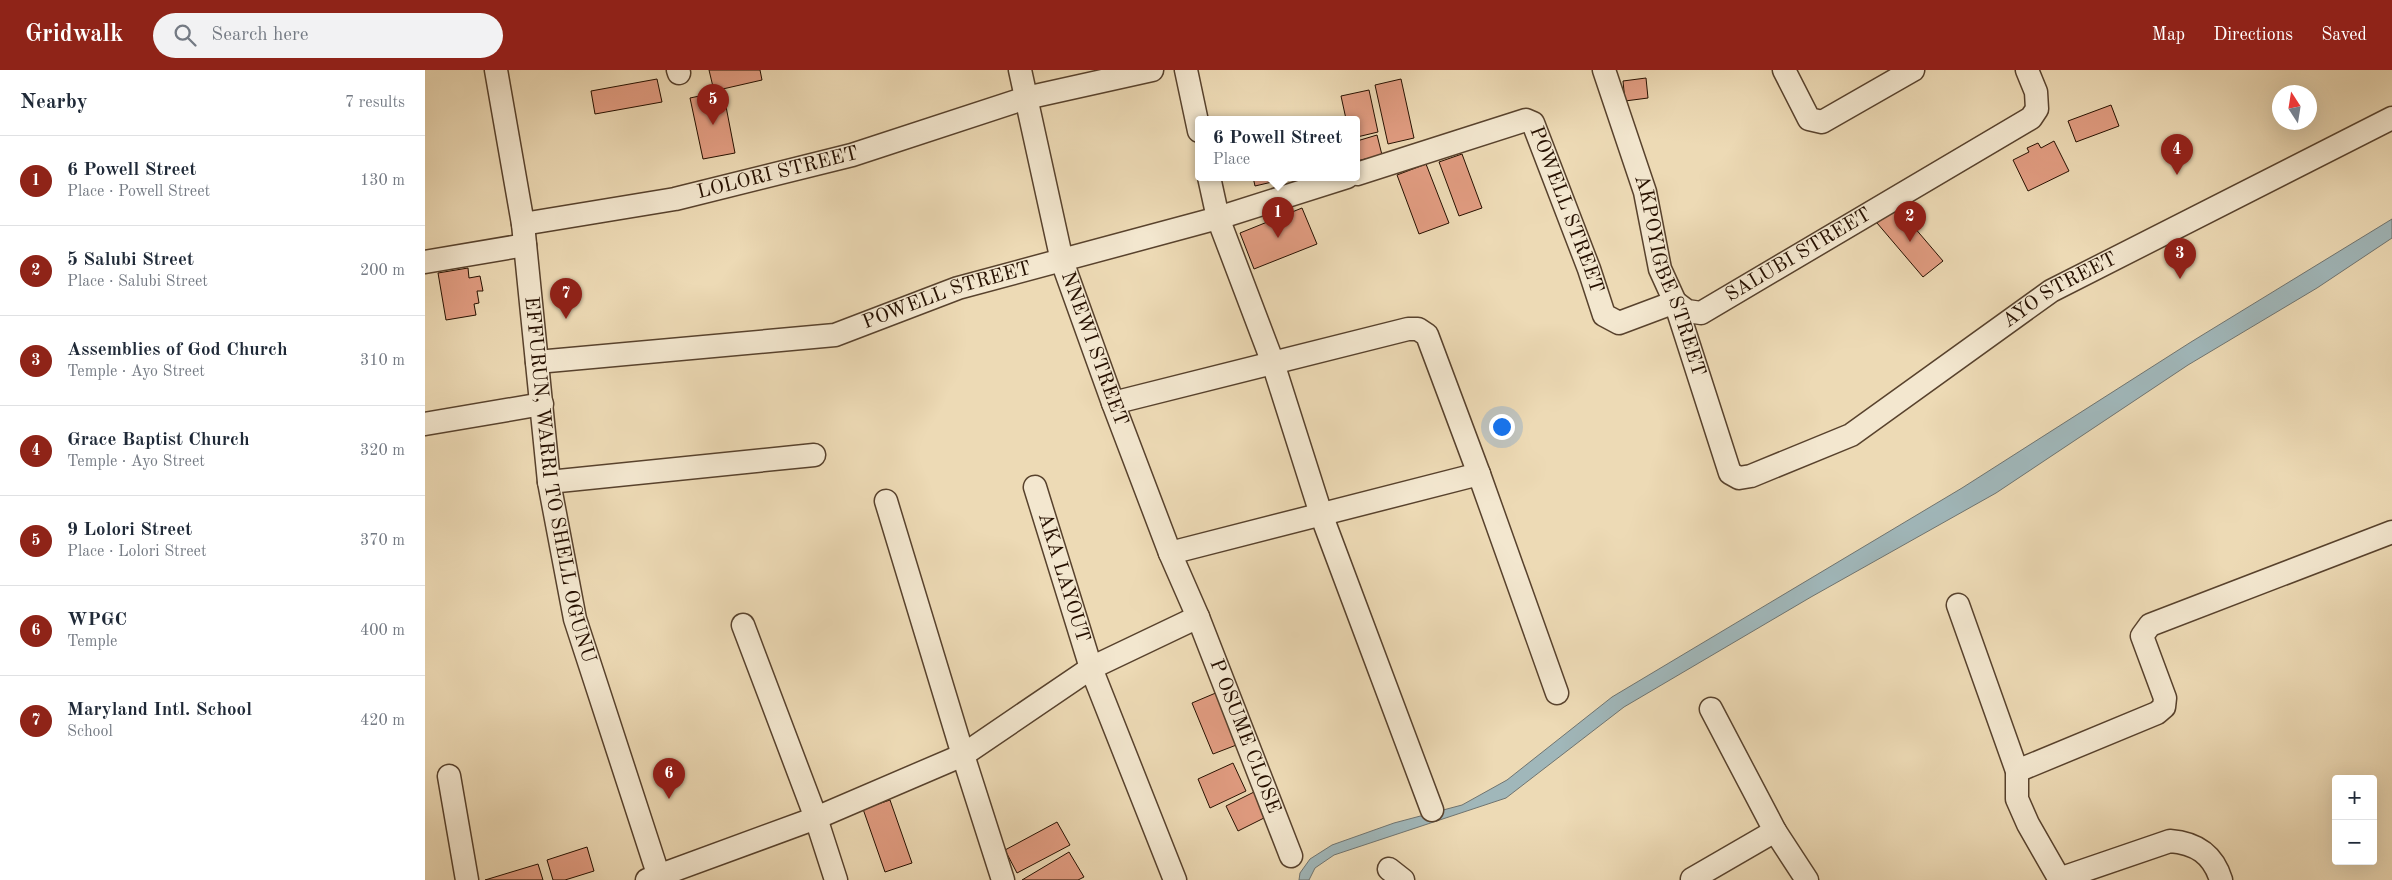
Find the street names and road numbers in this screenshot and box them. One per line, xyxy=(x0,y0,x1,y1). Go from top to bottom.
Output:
street label: POWELL STREET xyxy=(1525,124,1606,296)
street label: LOLORI STREET xyxy=(695,144,861,203)
street label: AKPOYIGBE STREET xyxy=(1630,172,1708,379)
street label: SALUBI STREET xyxy=(1722,205,1875,306)
street label: AYO STREET xyxy=(1999,249,2120,332)
street label: POWELL STREET xyxy=(860,259,1033,333)
street label: NNEWI STREET xyxy=(1057,269,1131,429)
street label: EFFURUN, WARRI TO SHELL OGUNU xyxy=(520,295,599,666)
street label: AKA LAYOUT xyxy=(1034,511,1093,645)
street label: P OSUME CLOSE xyxy=(1205,656,1284,817)

